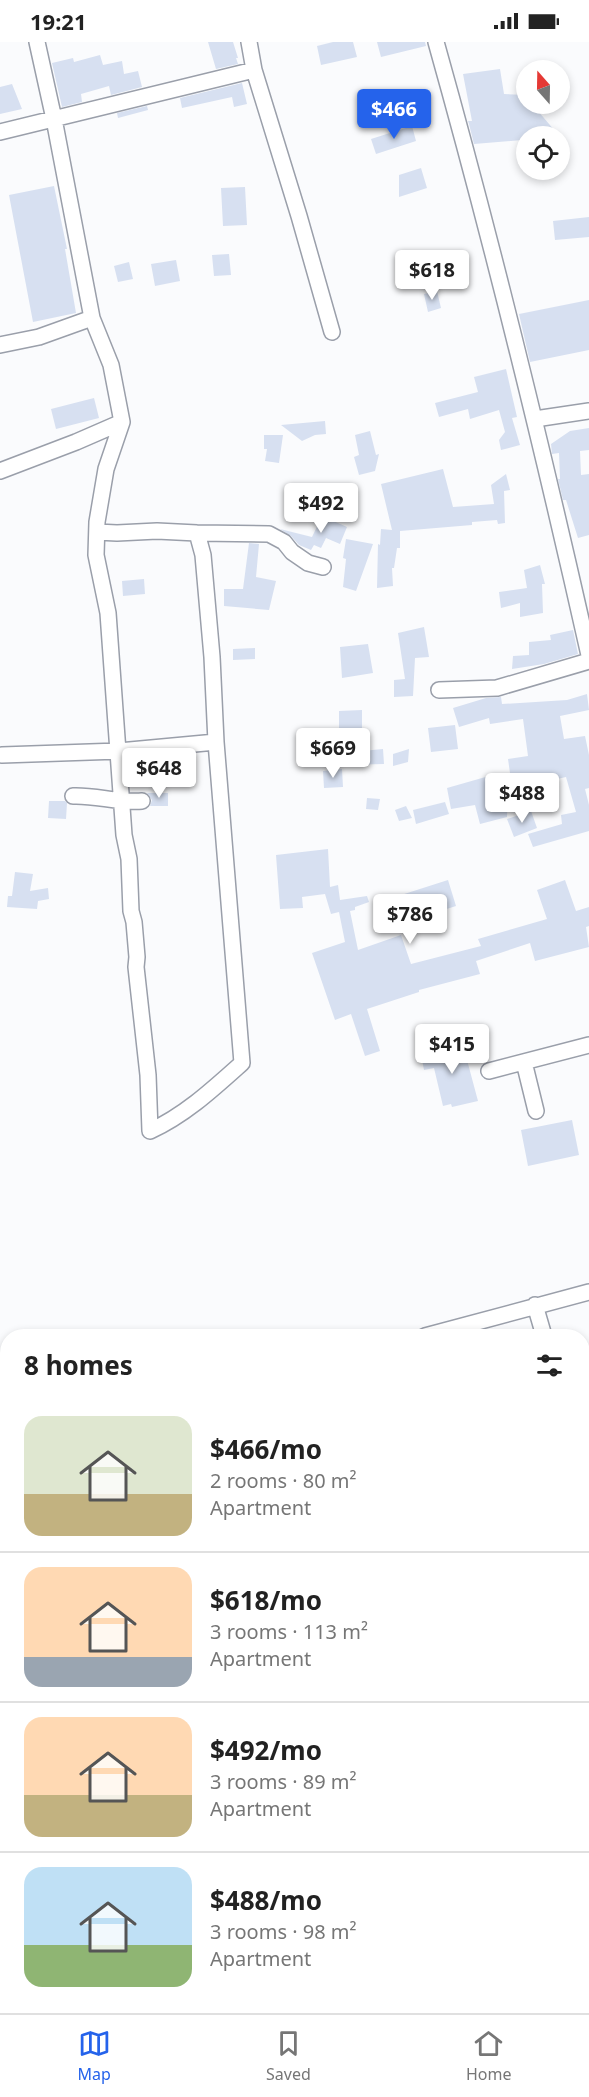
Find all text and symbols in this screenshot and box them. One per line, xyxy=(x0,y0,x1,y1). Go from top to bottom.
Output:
text: 19:21 xyxy=(30,6,87,36)
north arrow xyxy=(516,60,570,114)
map controls xyxy=(516,60,570,180)
pin: $466 xyxy=(358,89,430,140)
text: $466 xyxy=(371,95,417,122)
button: locate xyxy=(516,126,570,180)
pin: $618 xyxy=(396,250,468,301)
text: $618 xyxy=(409,256,455,283)
pin: $492 xyxy=(285,483,357,534)
text: $492 xyxy=(298,489,344,516)
pin: $669 xyxy=(297,728,369,779)
text: $669 xyxy=(310,734,356,761)
pin: $648 xyxy=(123,748,195,799)
text: $648 xyxy=(136,754,182,781)
pin: $488 xyxy=(486,773,558,824)
text: $488 xyxy=(499,779,545,806)
pin: $786 xyxy=(374,894,446,945)
text: $786 xyxy=(387,900,433,927)
pin: $415 xyxy=(416,1024,488,1075)
text: $415 xyxy=(429,1030,475,1057)
text: 8 homes xyxy=(24,1347,133,1383)
icon: filters xyxy=(533,1349,566,1382)
text: $466/mo xyxy=(210,1431,322,1467)
icon: home xyxy=(72,1440,144,1512)
text: 2 rooms · 80 m² xyxy=(210,1467,357,1494)
text: Apartment xyxy=(210,1494,311,1521)
text: $618/mo xyxy=(210,1582,322,1618)
icon: home xyxy=(72,1591,144,1663)
text: 3 rooms · 113 m² xyxy=(210,1618,368,1645)
text: Apartment xyxy=(210,1645,311,1672)
text: $492/mo xyxy=(210,1732,322,1768)
icon: home xyxy=(72,1741,144,1813)
text: 3 rooms · 89 m² xyxy=(210,1768,357,1795)
text: Apartment xyxy=(210,1795,311,1822)
text: $488/mo xyxy=(210,1882,322,1918)
icon: home xyxy=(72,1891,144,1963)
text: 3 rooms · 98 m² xyxy=(210,1918,357,1945)
text: Apartment xyxy=(210,1945,311,1972)
tab: Map xyxy=(78,2027,111,2085)
tab: Saved xyxy=(266,2027,311,2085)
tab: Home xyxy=(466,2027,511,2085)

